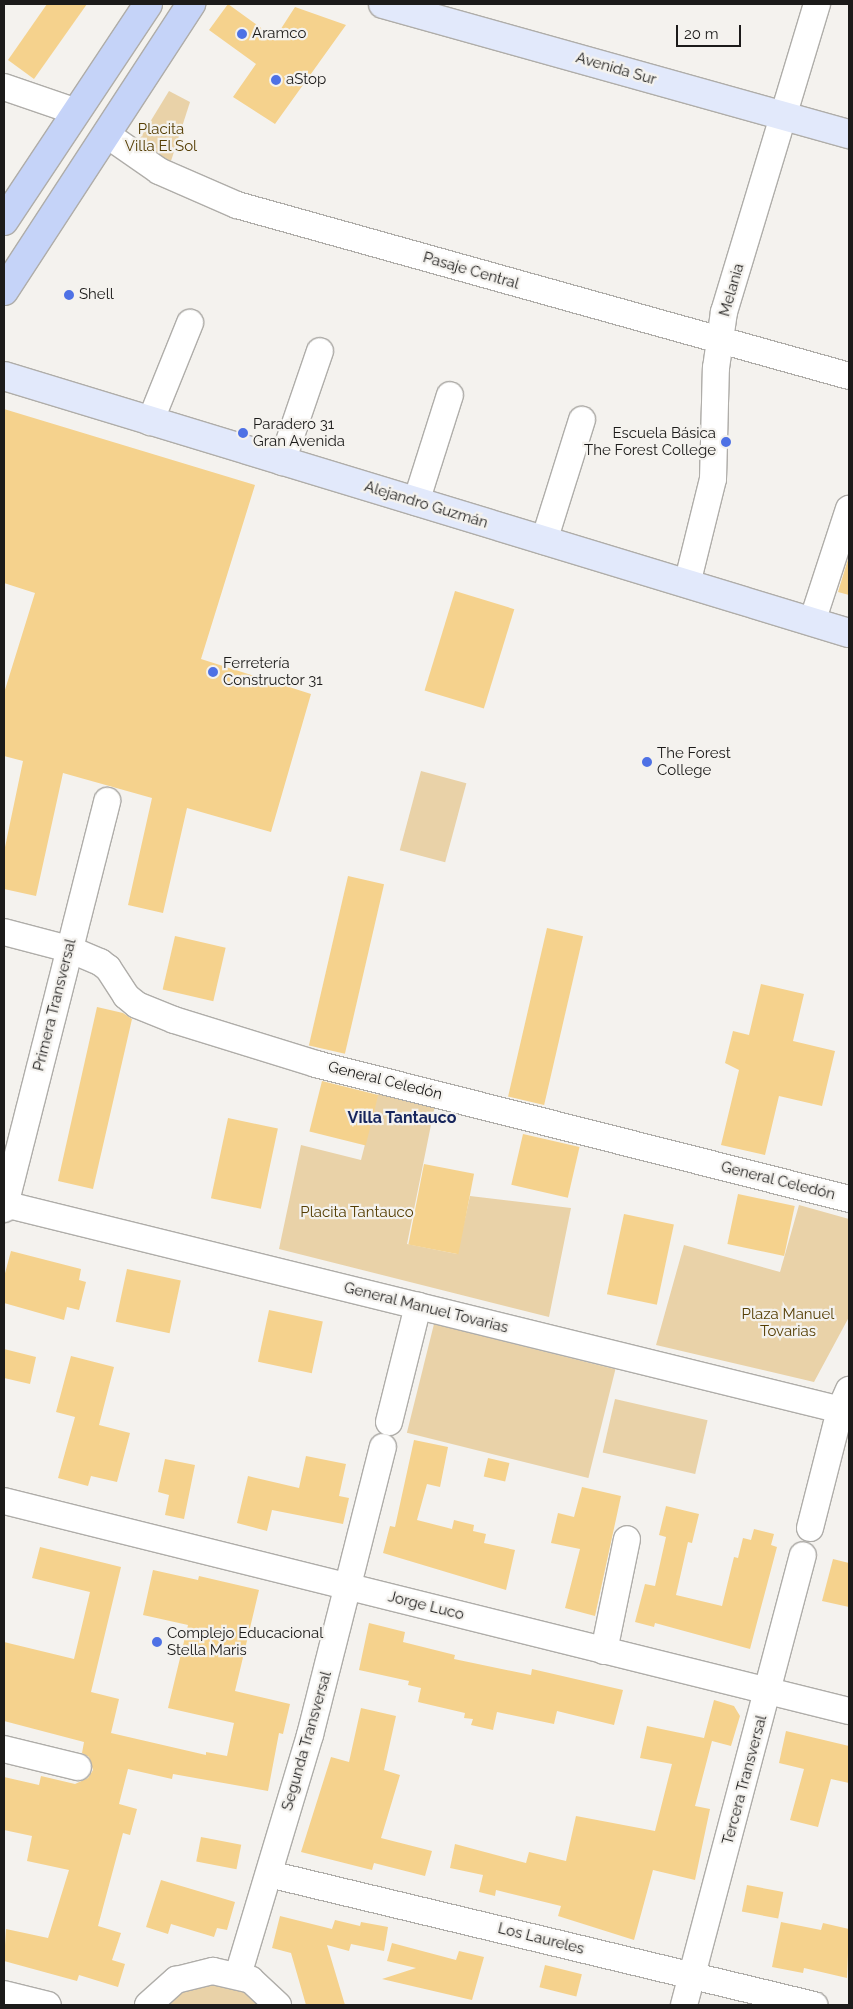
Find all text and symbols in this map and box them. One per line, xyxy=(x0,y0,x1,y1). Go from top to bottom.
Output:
scale bar xyxy=(678,15,743,47)
place label: Aramco xyxy=(252,25,306,43)
text: 20 m xyxy=(684,25,719,43)
marker: Aramco xyxy=(236,28,248,40)
street label: Avenida Sur xyxy=(574,49,658,89)
place label: aStop xyxy=(286,71,326,89)
marker: aStop xyxy=(270,74,282,86)
park label: Placita Villa El Sol xyxy=(125,120,197,155)
street label: Pasaje Central xyxy=(421,249,521,293)
street label: Melania xyxy=(716,261,748,319)
place label: Shell xyxy=(79,286,114,304)
marker: Shell xyxy=(63,289,75,301)
place label: Paradero 31 Gran Avenida xyxy=(253,415,345,450)
place label: Escuela Básica The Forest College xyxy=(584,424,716,459)
marker: Paradero 31 Gran Avenida xyxy=(237,427,249,439)
marker: Escuela Básica The Forest College xyxy=(720,436,732,448)
street label: Alejandro Guzmán xyxy=(362,478,490,532)
place label: Ferretería Constructor 31 xyxy=(223,654,323,689)
marker: Ferretería Constructor 31 xyxy=(207,666,219,678)
place label: The Forest College xyxy=(657,744,731,779)
marker: The Forest College xyxy=(641,756,653,768)
street label: Primera Transversal xyxy=(30,937,80,1073)
street label: General Celedón xyxy=(326,1058,444,1104)
district label: Villa Tantauco xyxy=(347,1108,457,1128)
street label: General Celedón xyxy=(719,1158,837,1204)
park label: Placita Tantauco xyxy=(300,1204,414,1222)
street label: General Manuel Tovarias xyxy=(341,1279,511,1337)
park label: Plaza Manuel Tovarias xyxy=(742,1305,834,1340)
street label: Jorge Luco xyxy=(386,1588,466,1624)
place label: Complejo Educacional Stella Maris xyxy=(167,1624,323,1659)
marker: Complejo Educacional Stella Maris xyxy=(151,1636,163,1648)
street label: Segunda Transversal xyxy=(278,1669,336,1813)
street label: Tercera Transversal xyxy=(719,1713,771,1847)
street label: Los Laureles xyxy=(496,1920,586,1958)

